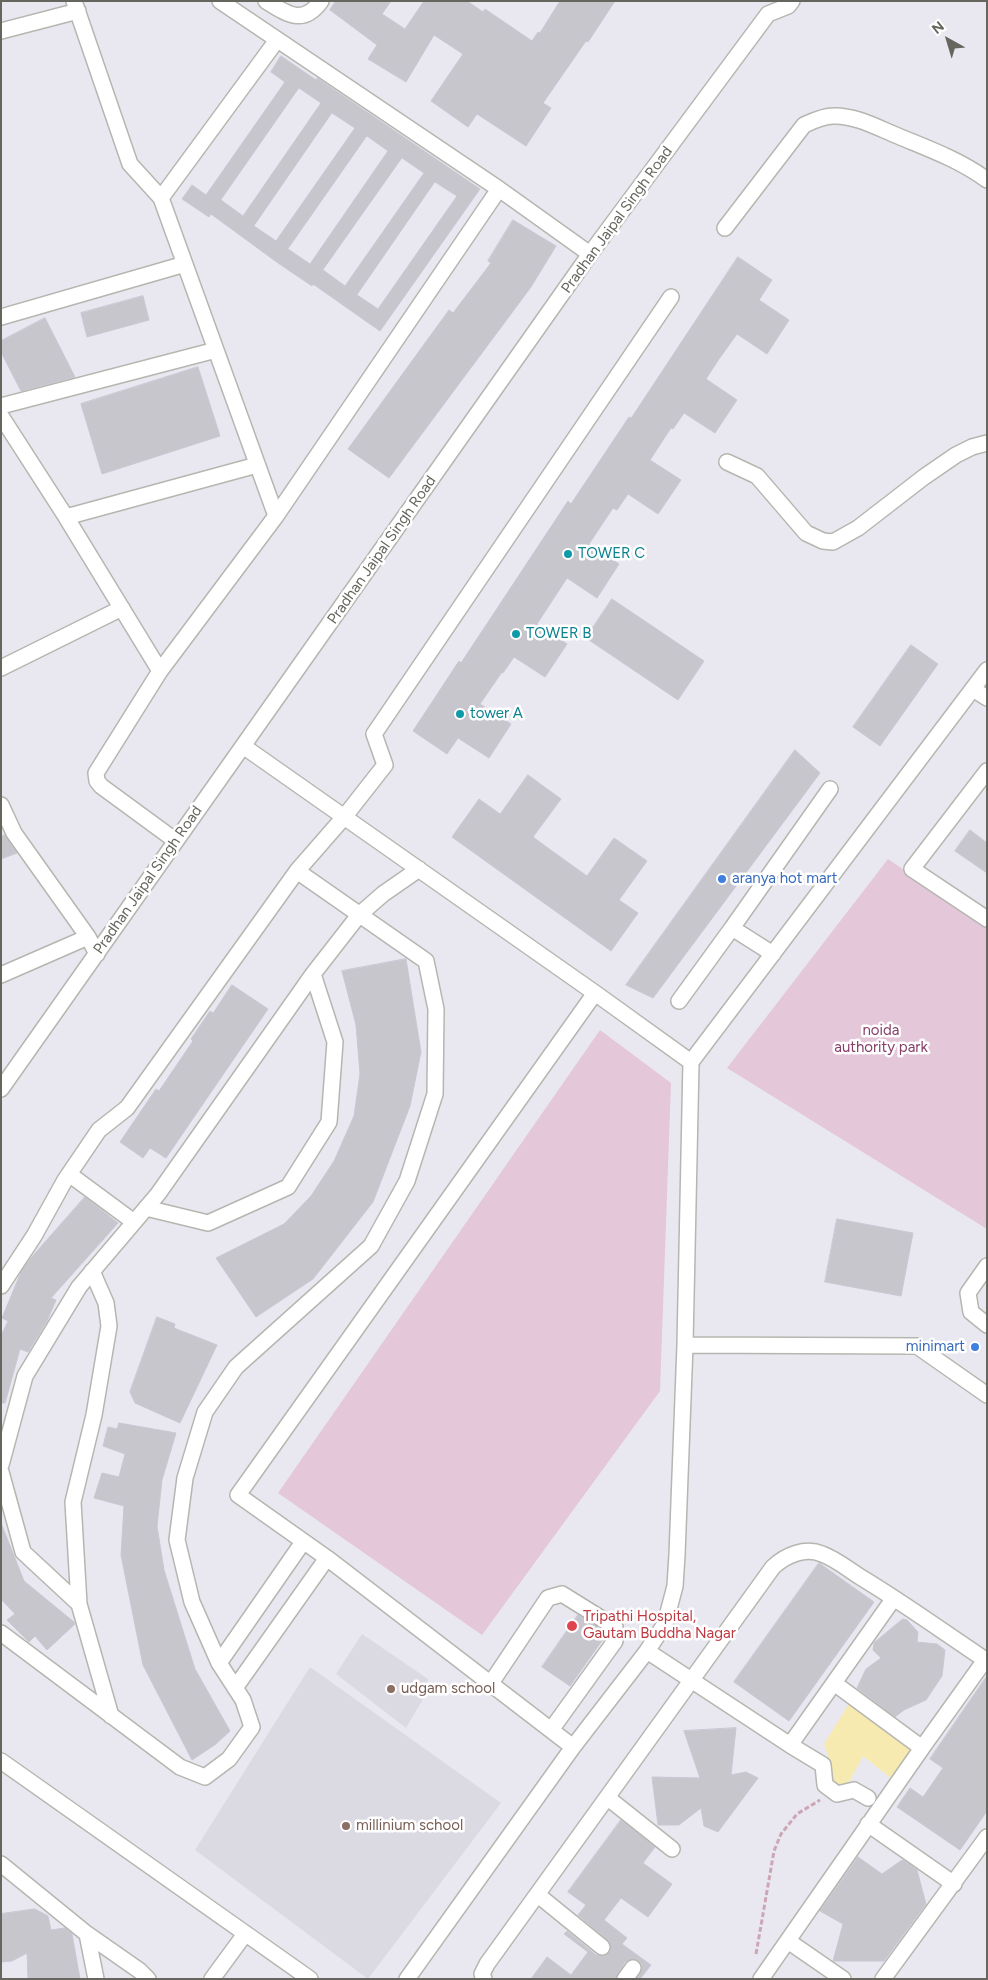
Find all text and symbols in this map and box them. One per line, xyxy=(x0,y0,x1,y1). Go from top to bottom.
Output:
north arrow xyxy=(923,15,973,65)
text: N xyxy=(929,18,948,38)
street label: Pradhan Jaipal Singh Road xyxy=(558,143,676,297)
street label: Pradhan Jaipal Singh Road xyxy=(324,472,440,628)
place label: TOWER C xyxy=(578,545,645,563)
marker: TOWER C xyxy=(562,548,574,560)
place label: TOWER B xyxy=(526,625,591,643)
marker: TOWER B xyxy=(510,628,522,640)
place label: tower A xyxy=(470,705,523,723)
marker: tower A xyxy=(454,708,466,720)
street label: Pradhan Jaipal Singh Road xyxy=(90,802,206,958)
place label: aranya hot mart xyxy=(732,870,837,888)
marker: aranya hot mart xyxy=(716,873,728,885)
park label: noida authority park xyxy=(834,1022,928,1057)
place label: minimart xyxy=(906,1338,965,1356)
marker: minimart xyxy=(969,1341,981,1353)
place label: Tripathi Hospital, Gautam Buddha Nagar xyxy=(583,1608,736,1643)
marker: Tripathi Hospital, Gautam Buddha Nagar xyxy=(565,1619,579,1633)
place label: udgam school xyxy=(401,1680,495,1698)
marker: udgam school xyxy=(385,1683,397,1695)
place label: millinium school xyxy=(356,1817,463,1835)
marker: millinium school xyxy=(340,1820,352,1832)

